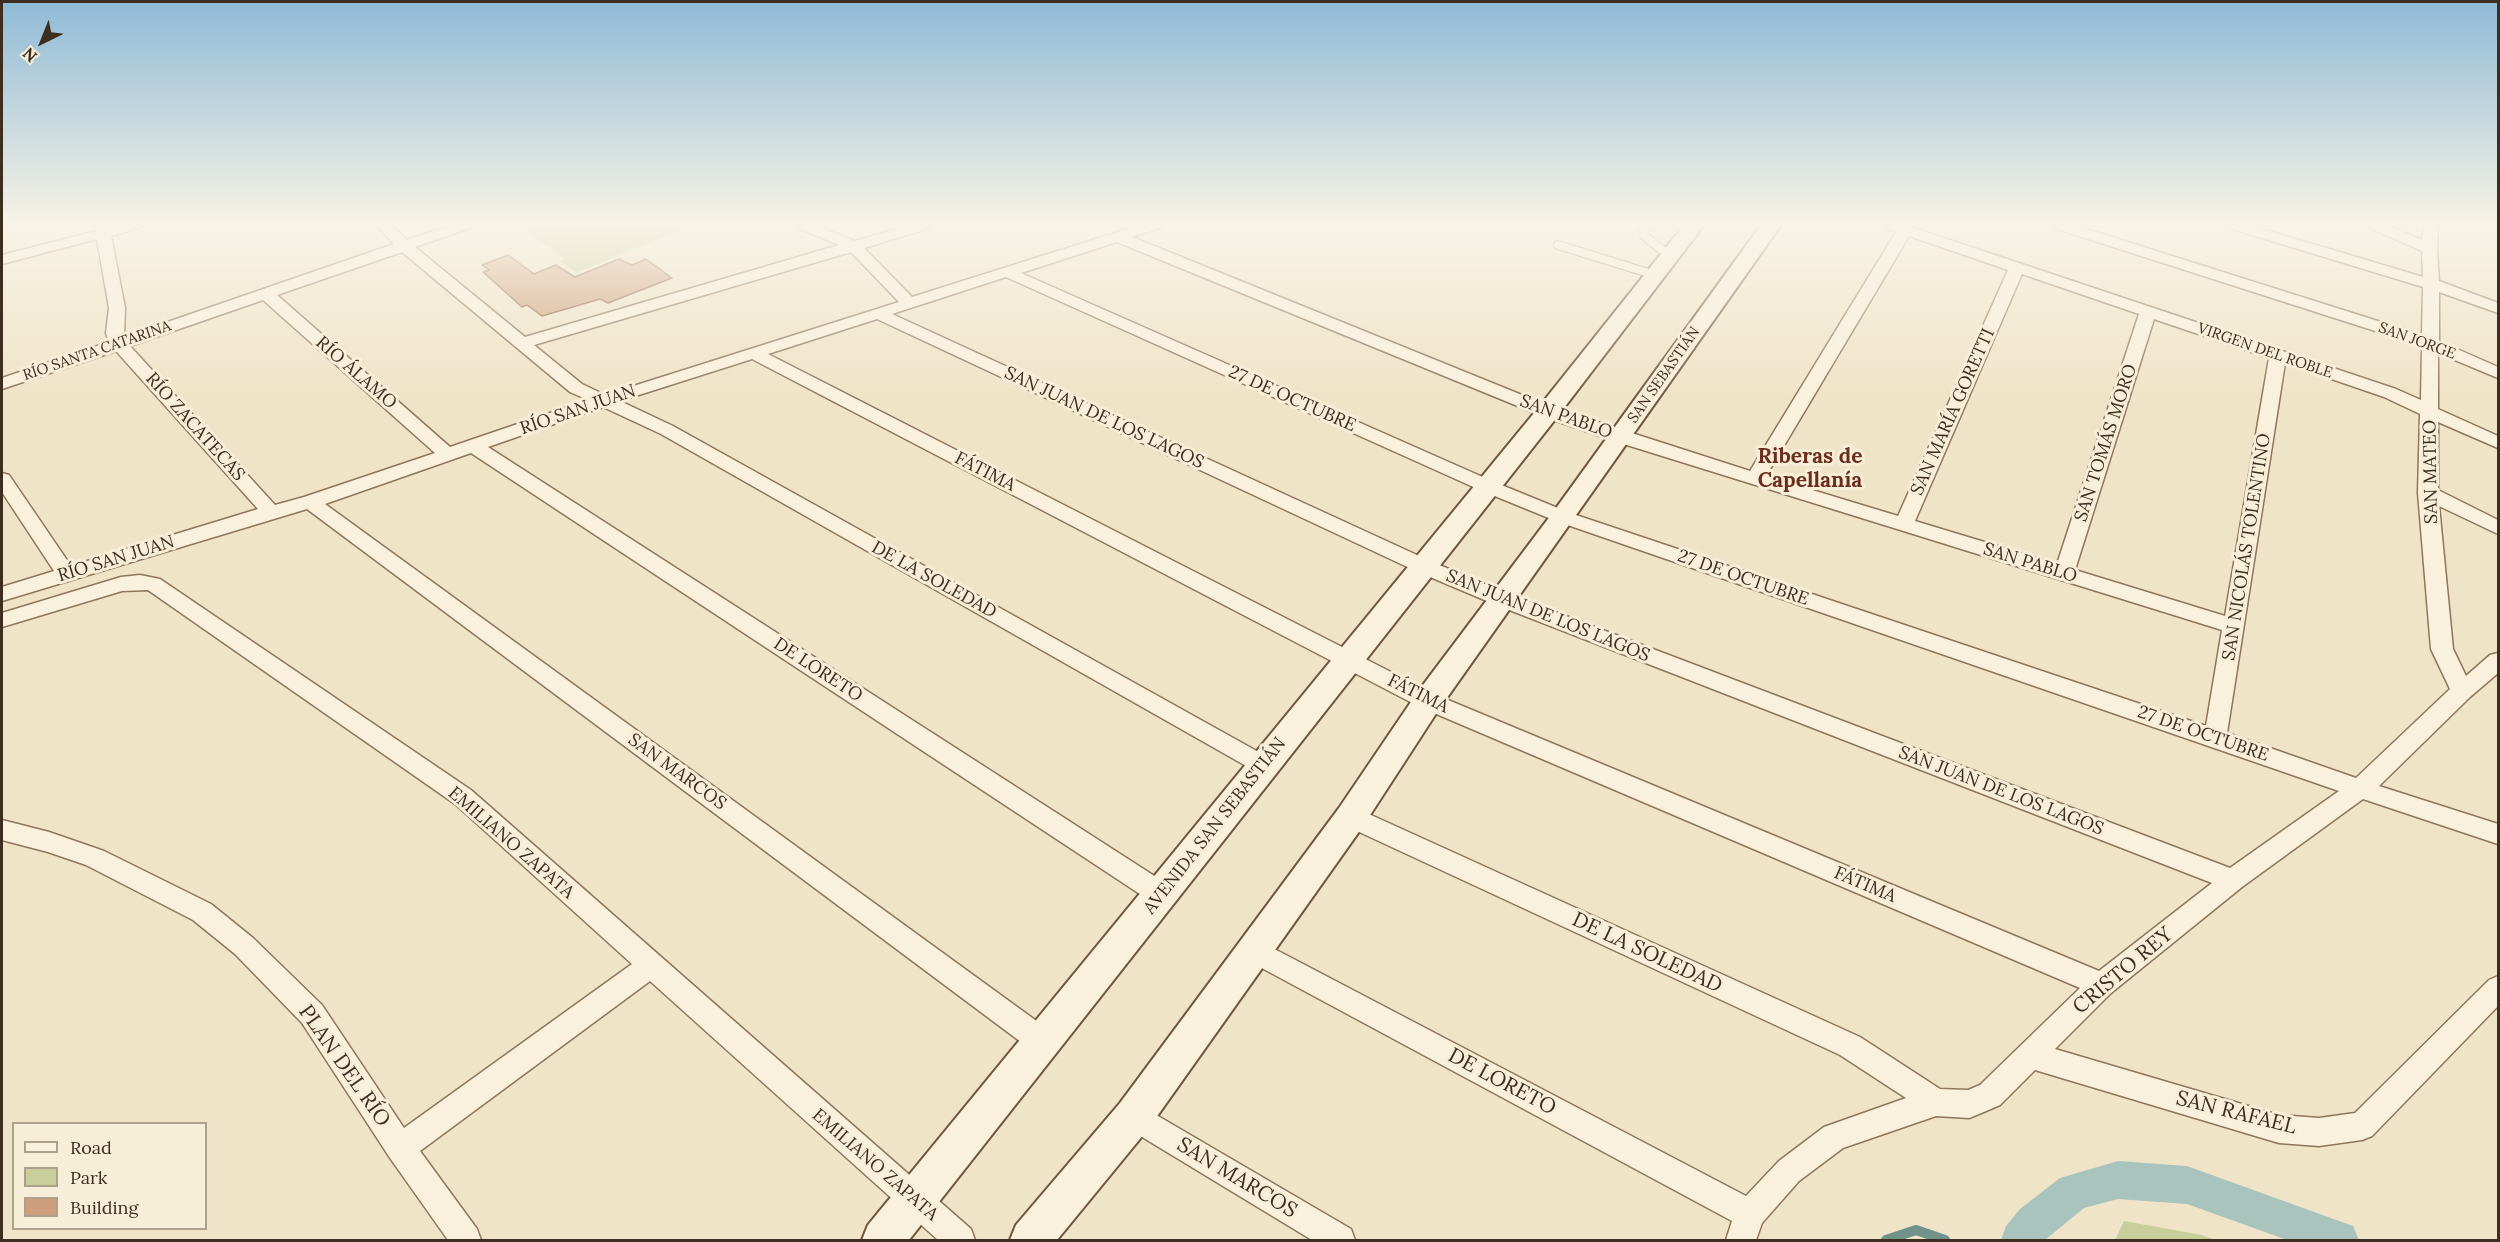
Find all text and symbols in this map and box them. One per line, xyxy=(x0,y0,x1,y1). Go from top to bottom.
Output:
north arrow xyxy=(12,12,72,72)
text: N xyxy=(18,44,41,67)
street label: RÍO SANTA CATARINA xyxy=(21,317,173,385)
street label: VIRGEN DEL ROBLE xyxy=(2195,319,2335,383)
street label: SAN JORGE xyxy=(2376,319,2458,363)
street label: SAN SEBASTIÁN xyxy=(1624,323,1704,427)
street label: SAN MARÍA GORETTI xyxy=(1906,325,2000,499)
street label: RÍO ÁLAMO xyxy=(311,332,401,414)
street label: 27 DE OCTUBRE xyxy=(1225,361,1359,437)
street label: SAN TOMÁS MORO xyxy=(2070,361,2142,525)
street label: SAN JUAN DE LOS LAGOS xyxy=(1001,362,1207,474)
street label: RÍO ZACATECAS xyxy=(141,368,249,486)
street label: RÍO SAN JUAN xyxy=(517,380,639,440)
street label: SAN PABLO xyxy=(1517,390,1615,444)
street label: SAN MATEO xyxy=(2419,420,2443,524)
street label: SAN NICOLÁS TOLENTINO xyxy=(2218,432,2276,662)
district label: Riberas de Capellanía xyxy=(1757,444,1863,494)
street label: FÁTIMA xyxy=(951,448,1019,496)
street label: RÍO SAN JUAN xyxy=(55,531,177,587)
street label: DE LA SOLEDAD xyxy=(868,537,1000,623)
street label: SAN PABLO xyxy=(1981,539,2079,587)
street label: 27 DE OCTUBRE xyxy=(1675,545,1811,611)
street label: SAN JUAN DE LOS LAGOS xyxy=(1443,565,1653,667)
street label: DE LORETO xyxy=(769,633,867,707)
street label: FÁTIMA xyxy=(1384,670,1452,718)
street label: 27 DE OCTUBRE xyxy=(2135,701,2271,767)
street label: SAN MARCOS xyxy=(624,729,730,815)
street label: AVENIDA SAN SEBASTIÁN xyxy=(1139,733,1291,919)
street label: SAN JUAN DE LOS LAGOS xyxy=(1895,742,2107,840)
street label: EMILIANO ZAPATA xyxy=(444,782,578,904)
street label: FÁTIMA xyxy=(1831,862,1899,908)
street label: DE LA SOLEDAD xyxy=(1568,907,1726,999)
street label: CRISTO REY xyxy=(2068,922,2178,1020)
street label: PLAN DEL RÍO xyxy=(293,1000,395,1132)
street label: DE LORETO xyxy=(1444,1043,1560,1121)
street label: SAN RAFAEL xyxy=(2173,1086,2299,1140)
street label: EMILIANO ZAPATA xyxy=(808,1104,942,1226)
legend xyxy=(12,1122,207,1230)
street label: SAN MARCOS xyxy=(1172,1132,1302,1224)
text: Road xyxy=(70,1136,112,1159)
text: Park xyxy=(70,1166,107,1189)
text: Building xyxy=(70,1196,138,1219)

